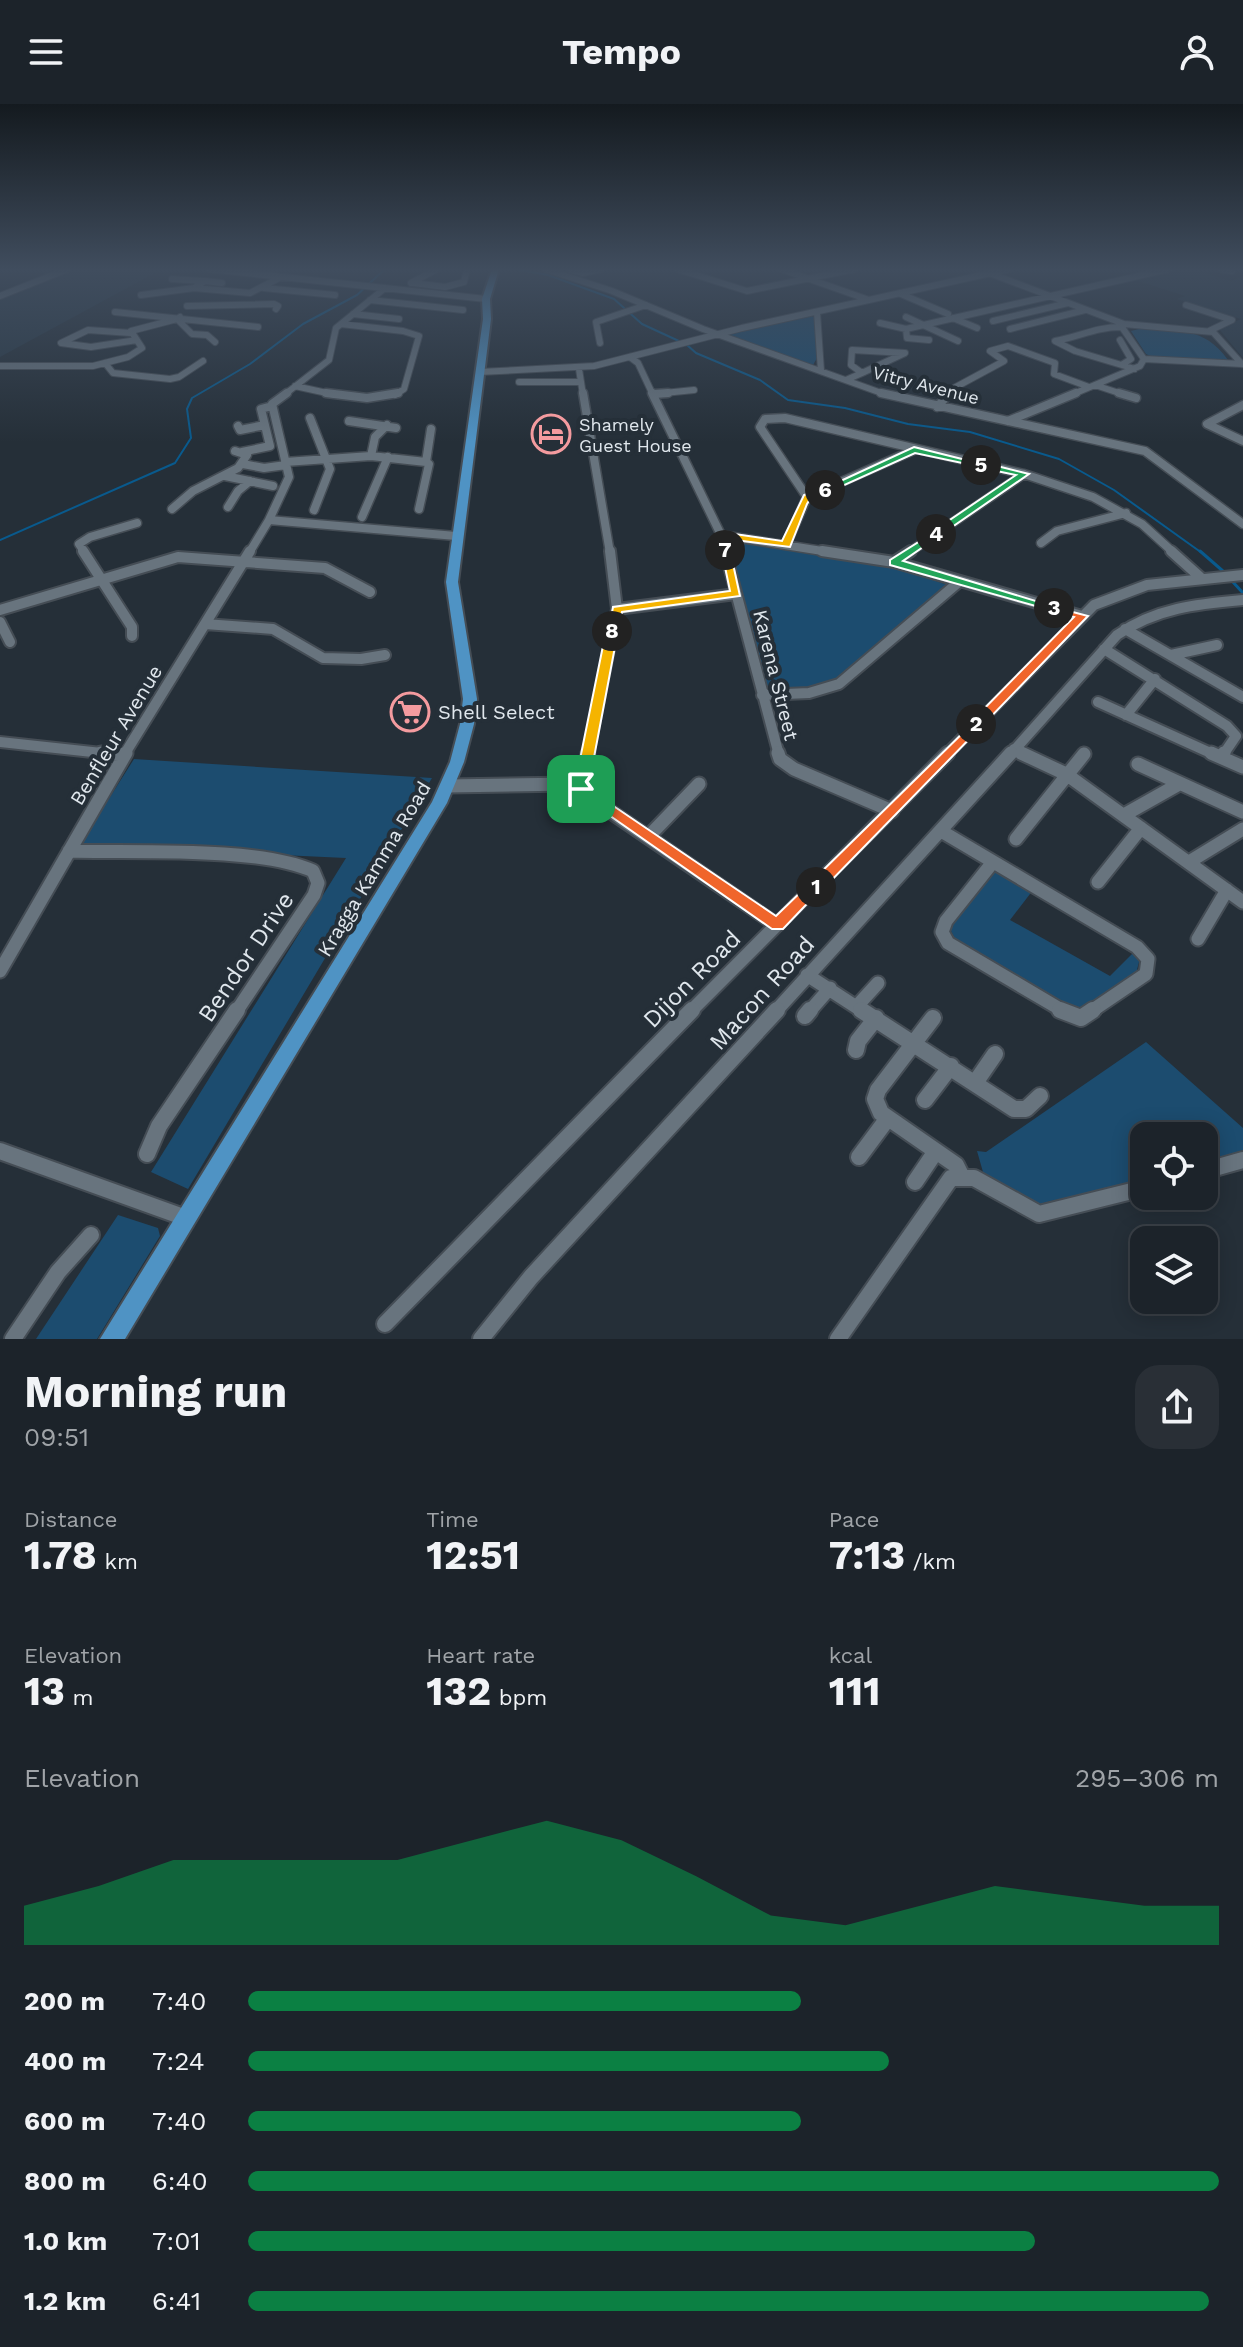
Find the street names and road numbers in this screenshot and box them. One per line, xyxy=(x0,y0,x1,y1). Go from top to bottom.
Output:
street label: Vitry Avenue xyxy=(870,362,982,408)
street label: Karena Street xyxy=(748,607,804,743)
street label: Benfleur Avenue xyxy=(65,661,167,809)
street label: Kragga Kamma Road xyxy=(312,777,436,961)
street label: Bendor Drive xyxy=(192,887,300,1027)
street label: Dijon Road xyxy=(638,925,746,1033)
street label: Macon Road xyxy=(704,930,820,1056)

